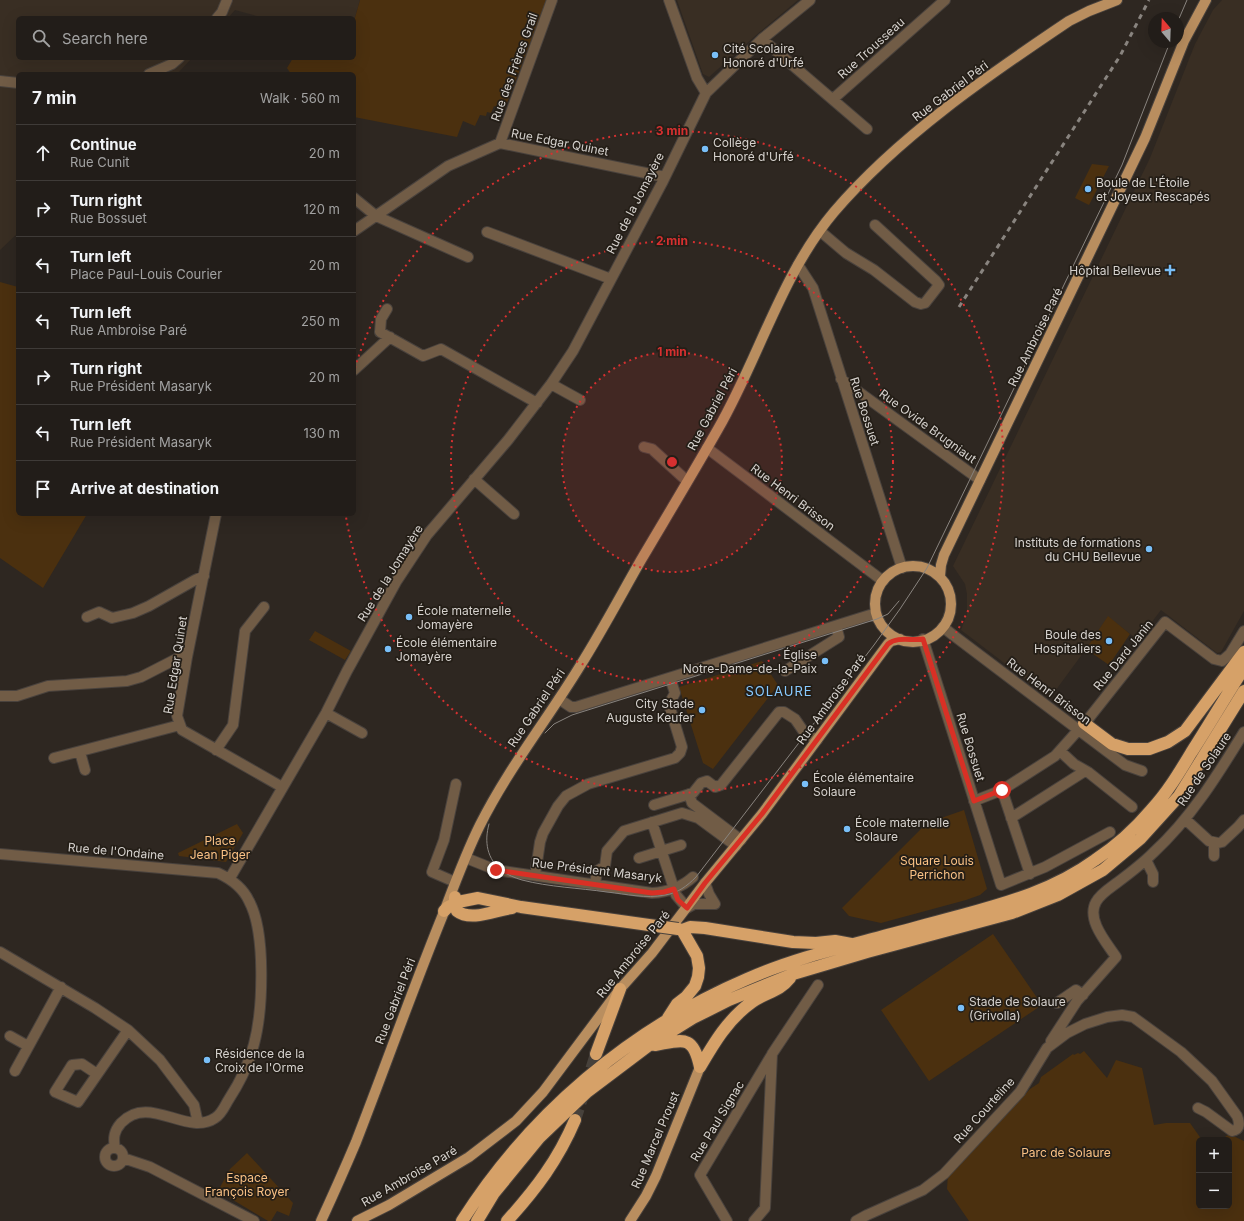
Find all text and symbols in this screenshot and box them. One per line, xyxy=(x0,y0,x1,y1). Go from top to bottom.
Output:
street label: Rue des Frères Grail xyxy=(487,11,541,123)
north arrow xyxy=(1148,12,1184,48)
street label: Rue Trousseau xyxy=(835,14,907,82)
search box xyxy=(16,16,356,60)
icon: search xyxy=(30,27,52,49)
text: Search here xyxy=(62,29,148,48)
place label: Cité Scolaire Honoré d'Urfé xyxy=(723,41,804,70)
marker: Cité Scolaire Honoré d'Urfé xyxy=(710,50,720,60)
street label: Rue Gabriel Péri xyxy=(909,57,991,124)
text: 7 min xyxy=(32,88,77,108)
text: Walk · 560 m xyxy=(260,90,340,106)
text: 3 min xyxy=(656,123,688,138)
street label: Rue Edgar Quinet xyxy=(510,125,610,159)
text: Continue xyxy=(70,135,137,154)
place label: Collège Honoré d'Urfé xyxy=(713,135,794,164)
icon: ahead xyxy=(32,142,54,164)
marker: Collège Honoré d'Urfé xyxy=(700,144,710,154)
text: 20 m xyxy=(309,145,340,161)
street label: Rue de la Jomayère xyxy=(603,150,667,256)
text: Rue Cunit xyxy=(70,154,130,170)
place label: Boule de L'Étoile et Joyeux Rescapés xyxy=(1096,175,1210,204)
marker: Boule de L'Étoile et Joyeux Rescapés xyxy=(1083,184,1093,194)
text: Turn right xyxy=(70,191,142,210)
icon: right xyxy=(32,198,54,220)
text: 120 m xyxy=(304,201,340,217)
text: Rue Bossuet xyxy=(70,210,147,226)
text: 2 min xyxy=(656,233,688,248)
text: Turn left xyxy=(70,247,131,266)
icon: left xyxy=(32,254,54,276)
text: 20 m xyxy=(309,257,340,273)
place label: Hôpital Bellevue xyxy=(1069,263,1161,278)
marker: Hôpital Bellevue xyxy=(1164,264,1176,276)
text: Place Paul-Louis Courier xyxy=(70,266,222,282)
street label: Rue Ambroise Paré xyxy=(1005,285,1065,389)
text: Turn left xyxy=(70,303,131,322)
icon: left xyxy=(32,310,54,332)
text: 250 m xyxy=(301,313,340,329)
text: Rue Ambroise Paré xyxy=(70,322,187,338)
text: 1 min xyxy=(657,344,687,359)
text: Turn right xyxy=(70,359,142,378)
street label: Rue Gabriel Péri xyxy=(684,365,740,453)
icon: right xyxy=(32,366,54,388)
text: 20 m xyxy=(309,369,340,385)
street label: Rue Bossuet xyxy=(847,375,883,447)
text: Rue Président Masaryk xyxy=(70,378,212,394)
street label: Rue Ovide Brugniaut xyxy=(877,386,980,466)
text: Turn left xyxy=(70,415,131,434)
icon: left xyxy=(32,422,54,444)
text: 130 m xyxy=(303,425,340,441)
text: Rue Président Masaryk xyxy=(70,434,212,450)
centre of rings xyxy=(665,455,679,469)
street label: Rue Henri Brisson xyxy=(748,460,838,534)
icon: arrive xyxy=(32,478,54,500)
text: Arrive at destination xyxy=(70,479,219,498)
street label: Rue de la Jomayère xyxy=(354,522,426,624)
place label: Instituts de formations du CHU Bellevue xyxy=(1015,535,1141,564)
marker: Instituts de formations du CHU Bellevue xyxy=(1144,544,1154,554)
place label: École maternelle Jomayère xyxy=(417,603,511,632)
marker: École maternelle Jomayère xyxy=(404,612,414,622)
street label: Rue Edgar Quinet xyxy=(160,615,190,715)
street label: Rue Dard Janin xyxy=(1090,617,1156,693)
place label: Boule des Hospitaliers xyxy=(1034,627,1101,656)
place label: École élémentaire Jomayère xyxy=(396,635,497,664)
marker: Boule des Hospitaliers xyxy=(1104,636,1114,646)
marker: École élémentaire Jomayère xyxy=(383,644,393,654)
place label: Église Notre-Dame-de-la-Paix xyxy=(683,647,817,676)
street label: Rue Ambroise Paré xyxy=(793,651,869,747)
street label: Rue Henri Brisson xyxy=(1004,654,1094,728)
marker: Église Notre-Dame-de-la-Paix xyxy=(820,656,830,666)
street label: Rue Gabriel Péri xyxy=(504,666,568,750)
district label: SOLAURE xyxy=(745,683,813,699)
place label: City Stade Auguste Keufer xyxy=(606,696,694,725)
marker: City Stade Auguste Keufer xyxy=(697,705,707,715)
street label: Rue Bossuet xyxy=(953,711,989,783)
street label: Rue de Solaure xyxy=(1174,729,1234,809)
place label: École élémentaire Solaure xyxy=(813,770,914,799)
marker: École élémentaire Solaure xyxy=(800,779,810,789)
route start xyxy=(993,781,1011,799)
place label: École maternelle Solaure xyxy=(855,815,949,844)
marker: École maternelle Solaure xyxy=(842,824,852,834)
park label: Place Jean Piger xyxy=(190,833,251,862)
street label: Rue de l'Ondaine xyxy=(67,839,165,863)
park label: Square Louis Perrichon xyxy=(900,853,974,882)
street label: Rue Président Masaryk xyxy=(531,855,663,885)
route end xyxy=(487,861,505,879)
street label: Rue Ambroise Paré xyxy=(593,907,673,1001)
street label: Rue Gabriel Péri xyxy=(372,956,418,1046)
place label: Stade de Solaure (Grivolla) xyxy=(969,994,1066,1023)
marker: Stade de Solaure (Grivolla) xyxy=(956,1003,966,1013)
place label: Résidence de la Croix de l'Orme xyxy=(215,1046,305,1075)
marker: Résidence de la Croix de l'Orme xyxy=(202,1055,212,1065)
street label: Rue Courteline xyxy=(950,1074,1018,1146)
street label: Rue Paul Signac xyxy=(687,1078,747,1164)
street label: Rue Marcel Proust xyxy=(628,1089,682,1191)
map controls xyxy=(1196,1137,1232,1209)
button: + xyxy=(1196,1137,1232,1173)
street label: Rue Ambroise Paré xyxy=(358,1142,460,1210)
park label: Parc de Solaure xyxy=(1021,1145,1111,1160)
park label: Espace François Royer xyxy=(205,1170,290,1199)
button: − xyxy=(1196,1173,1232,1209)

